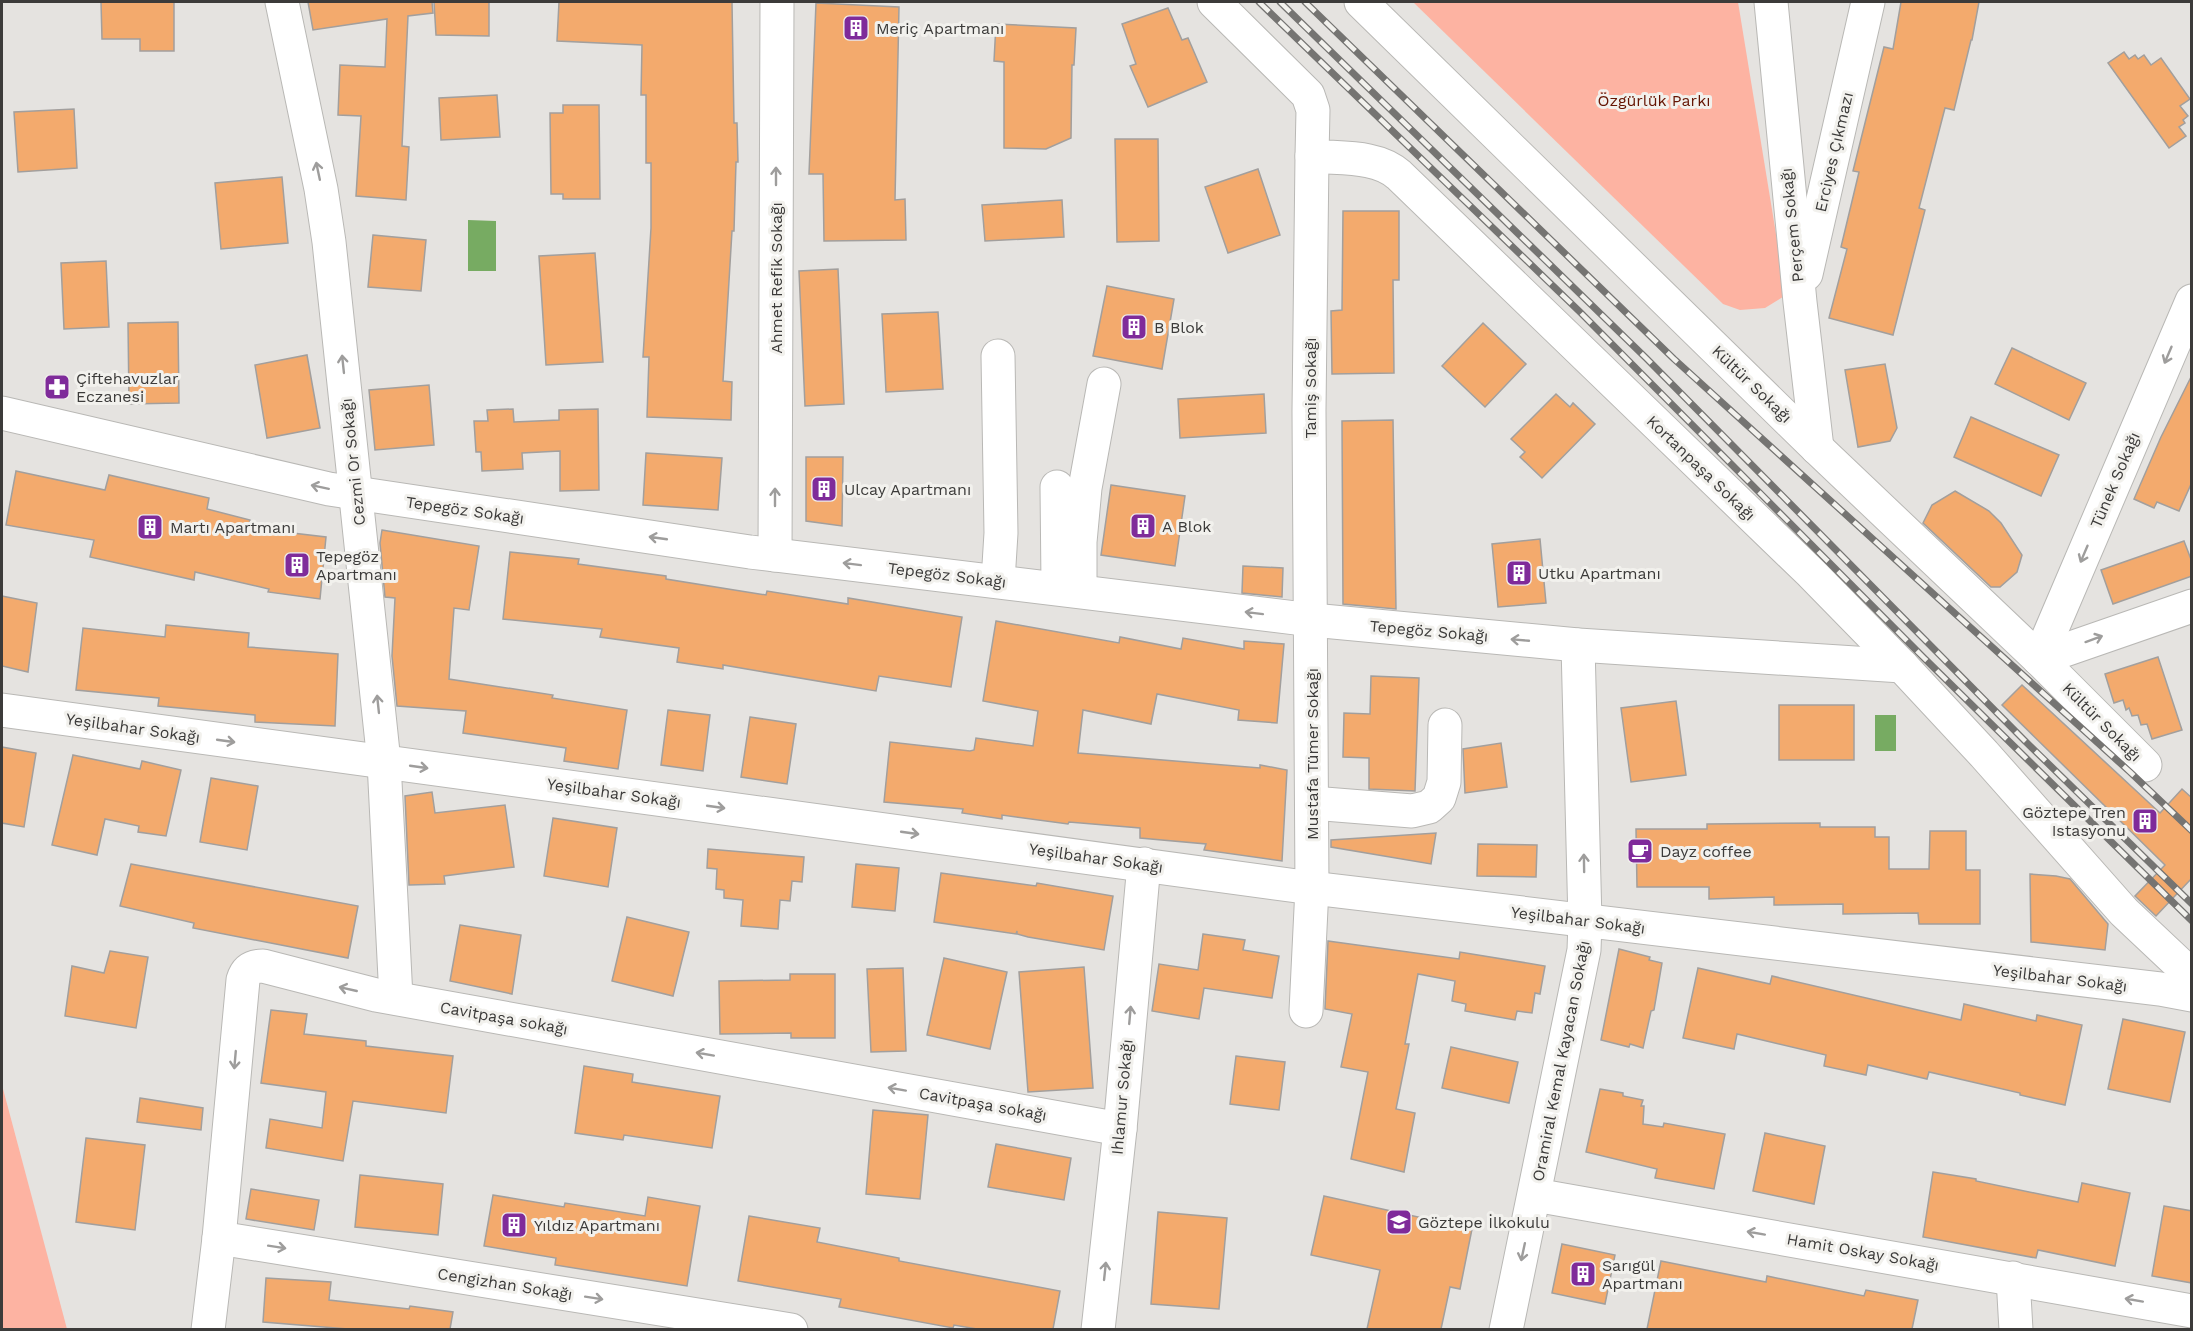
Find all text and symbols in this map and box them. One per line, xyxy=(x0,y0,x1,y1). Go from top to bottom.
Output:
building icon: Meriç Apartmanı xyxy=(841,13,871,43)
place label: Meriç Apartmanı xyxy=(876,19,1004,38)
street label: Erciyes Çıkmazı xyxy=(1811,90,1857,214)
park label: Özgürlük Parkı xyxy=(1598,91,1710,110)
one-way arrow xyxy=(312,161,323,181)
one-way arrow xyxy=(770,166,782,186)
street label: Perçem Sokağı xyxy=(1777,167,1807,283)
street label: Ahmet Refik Sokağı xyxy=(767,202,786,354)
building icon: B Blok xyxy=(1119,312,1149,342)
place label: B Blok xyxy=(1154,318,1204,337)
street label: Tamiş Sokağı xyxy=(1301,337,1320,439)
street label: Kültür Sokağı xyxy=(1708,341,1796,427)
one-way arrow xyxy=(2162,346,2173,364)
one-way arrow xyxy=(337,354,348,374)
place label: Çiftehavuzlar Eczanesi xyxy=(76,369,179,406)
pharmacy icon: Çiftehavuzlar Eczanesi xyxy=(42,372,72,402)
street label: Cezmi Or Sokağı xyxy=(337,397,369,527)
street label: Kortanpaşa Sokağı xyxy=(1643,411,1759,525)
street label: Tünek Sokağı xyxy=(2086,429,2144,531)
building icon: Ulcay Apartmanı xyxy=(809,474,839,504)
place label: Ulcay Apartmanı xyxy=(844,480,971,499)
one-way arrow xyxy=(311,481,331,492)
one-way arrow xyxy=(769,487,781,507)
street label: Tepegöz Sokağı xyxy=(405,492,525,528)
building icon: A Blok xyxy=(1128,511,1158,541)
building icon: Martı Apartmanı xyxy=(135,512,165,542)
place label: A Blok xyxy=(1162,517,1211,536)
place label: Martı Apartmanı xyxy=(170,518,295,537)
one-way arrow xyxy=(649,533,669,544)
one-way arrow xyxy=(2077,544,2089,562)
place label: Tepegöz Apartmanı xyxy=(316,547,397,584)
building icon: Tepegöz Apartmanı xyxy=(282,550,312,580)
one-way arrow xyxy=(842,558,862,569)
street label: Tepegöz Sokağı xyxy=(887,558,1007,592)
building icon: Utku Apartmanı xyxy=(1504,558,1534,588)
place label: Utku Apartmanı xyxy=(1538,564,1661,583)
one-way arrow xyxy=(1244,608,1264,619)
street label: Tepegöz Sokağı xyxy=(1369,616,1489,646)
one-way arrow xyxy=(2084,633,2103,644)
one-way arrow xyxy=(1511,634,1531,645)
street label: Mustafa Tümer Sokağı xyxy=(1303,668,1322,840)
street label: Kültür Sokağı xyxy=(2059,679,2145,765)
one-way arrow xyxy=(372,695,383,715)
street label: Yeşilbahar Sokağı xyxy=(65,709,201,747)
one-way arrow xyxy=(215,735,235,746)
one-way arrow xyxy=(409,762,428,773)
street label: Yeşilbahar Sokağı xyxy=(546,774,682,812)
one-way arrow xyxy=(706,802,726,813)
place label: Göztepe Tren Istasyonu xyxy=(2022,803,2126,840)
building icon: Göztepe Tren Istasyonu xyxy=(2130,806,2160,836)
one-way arrow xyxy=(899,828,919,839)
cafe icon: Dayz coffee xyxy=(1625,836,1655,866)
street label: Yeşilbahar Sokağı xyxy=(1028,839,1164,877)
place label: Dayz coffee xyxy=(1660,842,1752,861)
one-way arrow xyxy=(1578,854,1590,874)
street label: Yeşilbahar Sokağı xyxy=(1510,902,1646,938)
street label: Oramiral Kemal Kayacan Sokağı xyxy=(1528,939,1594,1183)
street label: Yeşilbahar Sokağı xyxy=(1992,960,2128,996)
one-way arrow xyxy=(339,982,358,994)
street label: Cavitpaşa sokağı xyxy=(439,997,569,1039)
one-way arrow xyxy=(1125,1005,1136,1025)
street label: Ihlamur Sokağı xyxy=(1107,1038,1137,1156)
one-way arrow xyxy=(696,1048,715,1059)
one-way arrow xyxy=(229,1049,240,1069)
one-way arrow xyxy=(888,1083,907,1094)
street label: Cavitpaşa sokağı xyxy=(918,1083,1048,1125)
school or university icon: Göztepe İlkokulu xyxy=(1384,1207,1414,1237)
building icon: Yıldız Apartmanı xyxy=(499,1210,529,1240)
place label: Göztepe İlkokulu xyxy=(1418,1213,1550,1232)
place label: Yıldız Apartmanı xyxy=(534,1216,660,1235)
one-way arrow xyxy=(1746,1228,1766,1239)
street label: Hamit Oskay Sokağı xyxy=(1785,1229,1941,1275)
one-way arrow xyxy=(266,1242,286,1253)
one-way arrow xyxy=(1517,1242,1528,1261)
place label: Sarıgül Apartmanı xyxy=(1602,1256,1683,1293)
building icon: Sarıgül Apartmanı xyxy=(1568,1259,1598,1289)
one-way arrow xyxy=(1099,1262,1110,1282)
street label: Cengizhan Sokağı xyxy=(436,1264,574,1304)
one-way arrow xyxy=(583,1293,603,1304)
one-way arrow xyxy=(2125,1294,2144,1305)

